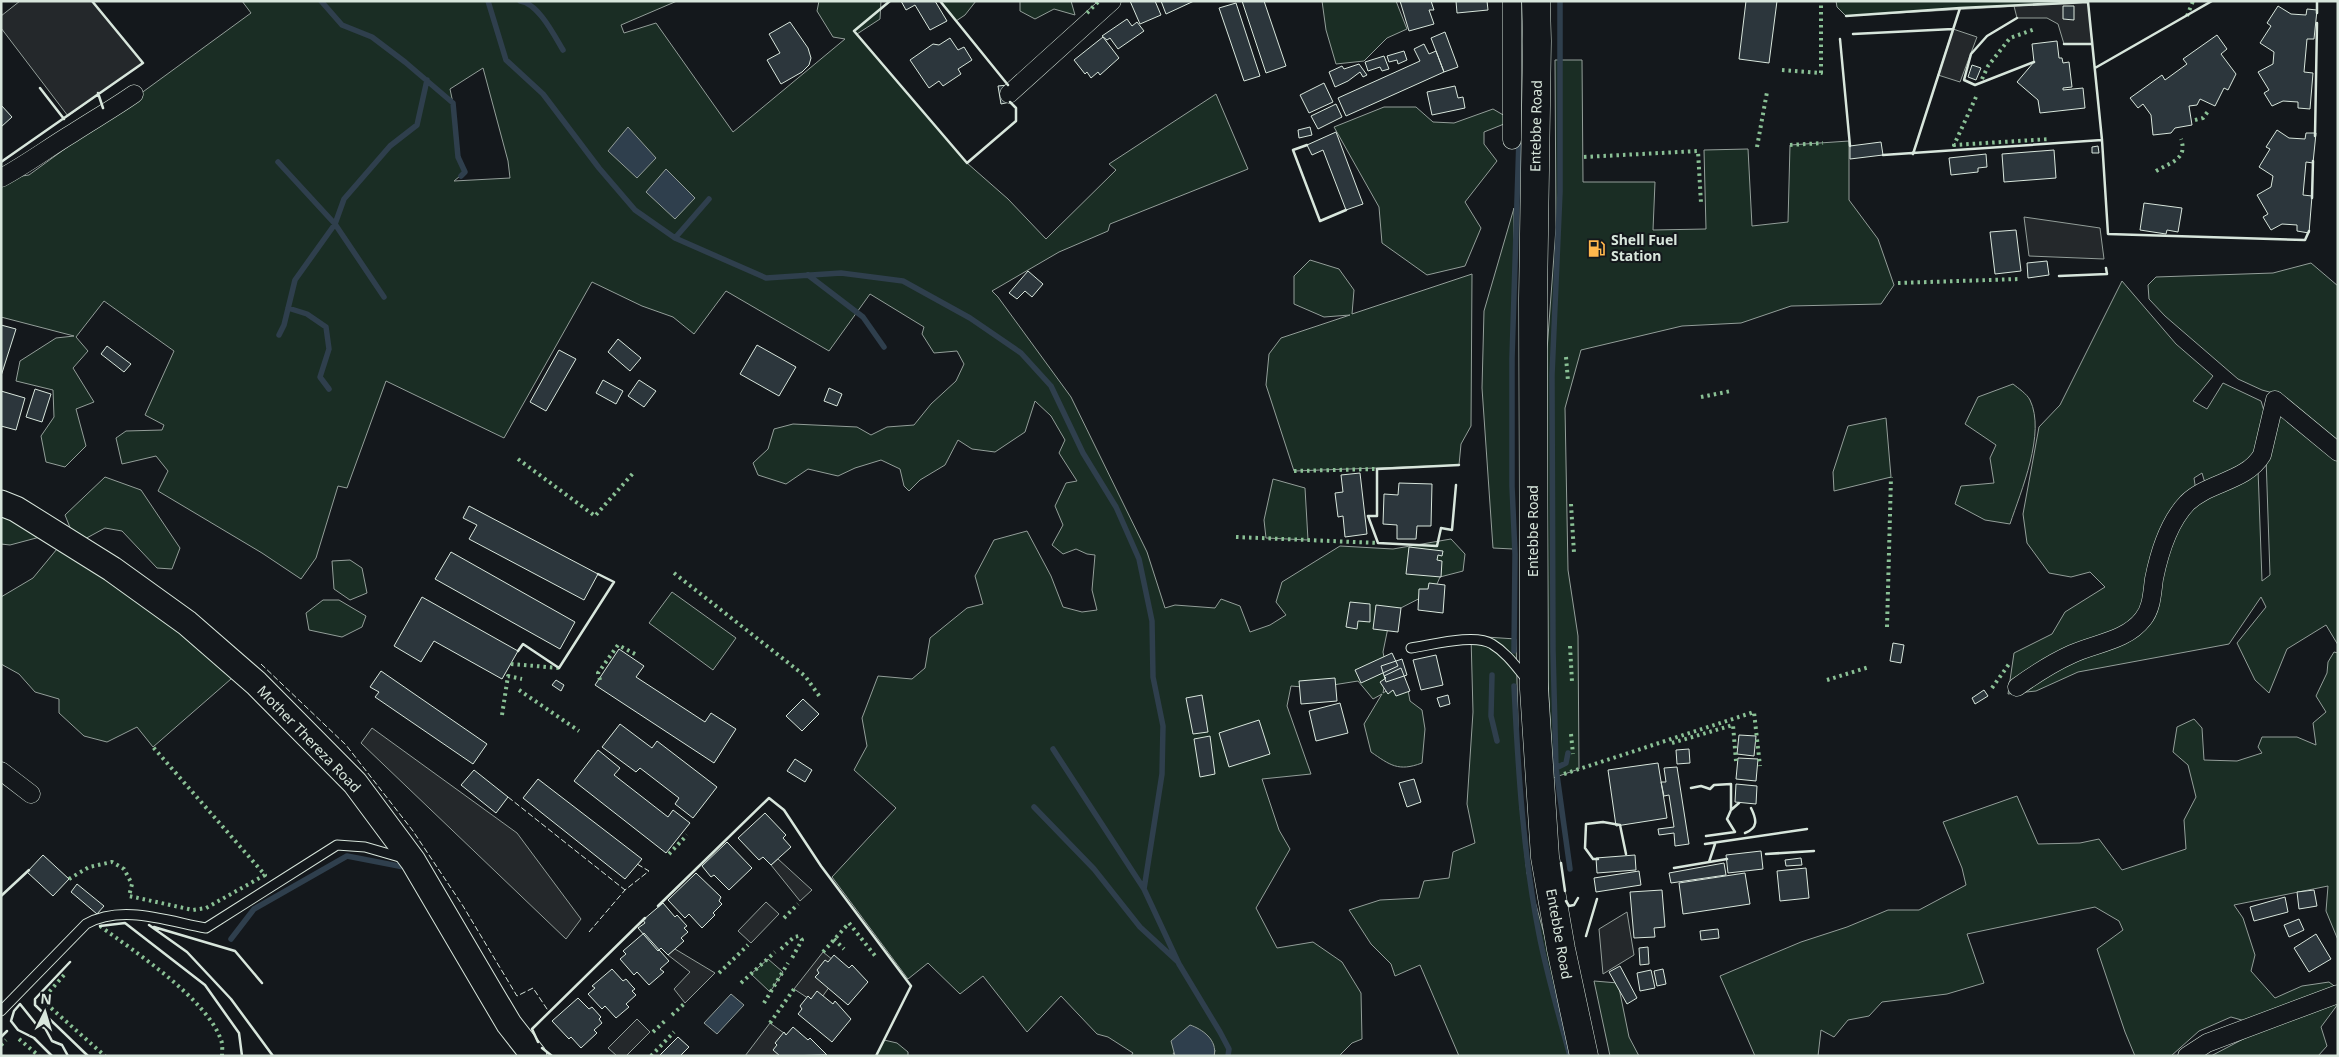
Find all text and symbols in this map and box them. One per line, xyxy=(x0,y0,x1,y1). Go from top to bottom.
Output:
street label: Entebbe Road xyxy=(1525,80,1546,172)
place label: Shell Fuel Station xyxy=(1611,230,1677,265)
fuel station icon: Shell Fuel Station xyxy=(1587,238,1607,258)
street label: Entebbe Road xyxy=(1523,485,1542,577)
street label: Mother Thereza Road xyxy=(253,681,365,796)
street label: Entebbe Road xyxy=(1542,887,1577,981)
north arrow xyxy=(20,987,70,1037)
text: N xyxy=(40,989,53,1009)

